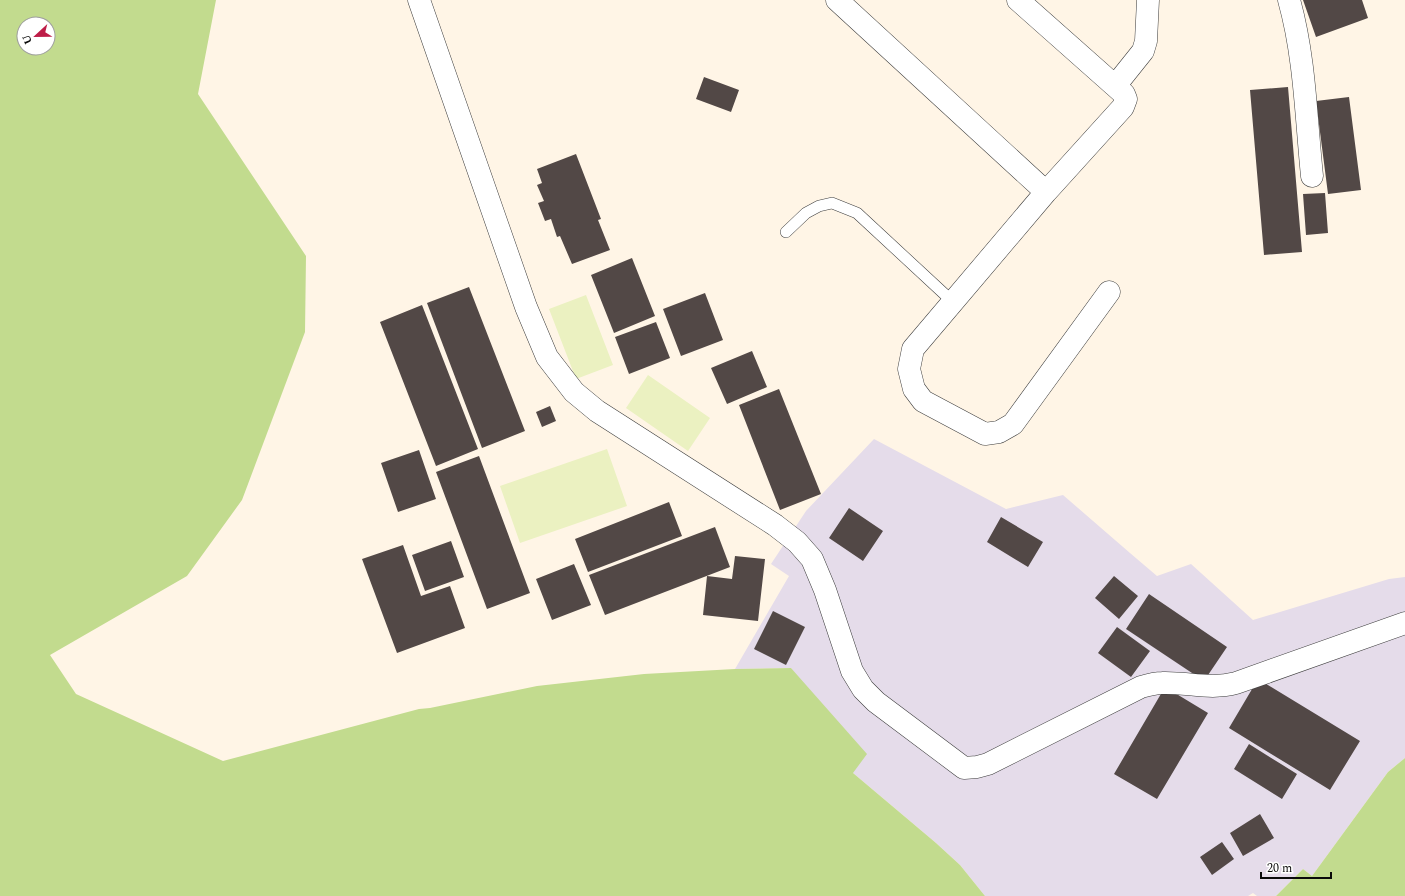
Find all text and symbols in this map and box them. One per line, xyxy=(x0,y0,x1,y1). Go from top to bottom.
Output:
north arrow xyxy=(16,16,56,56)
text: U xyxy=(18,32,37,47)
scale bar xyxy=(1261,854,1331,880)
text: 20 m xyxy=(1267,859,1292,878)

